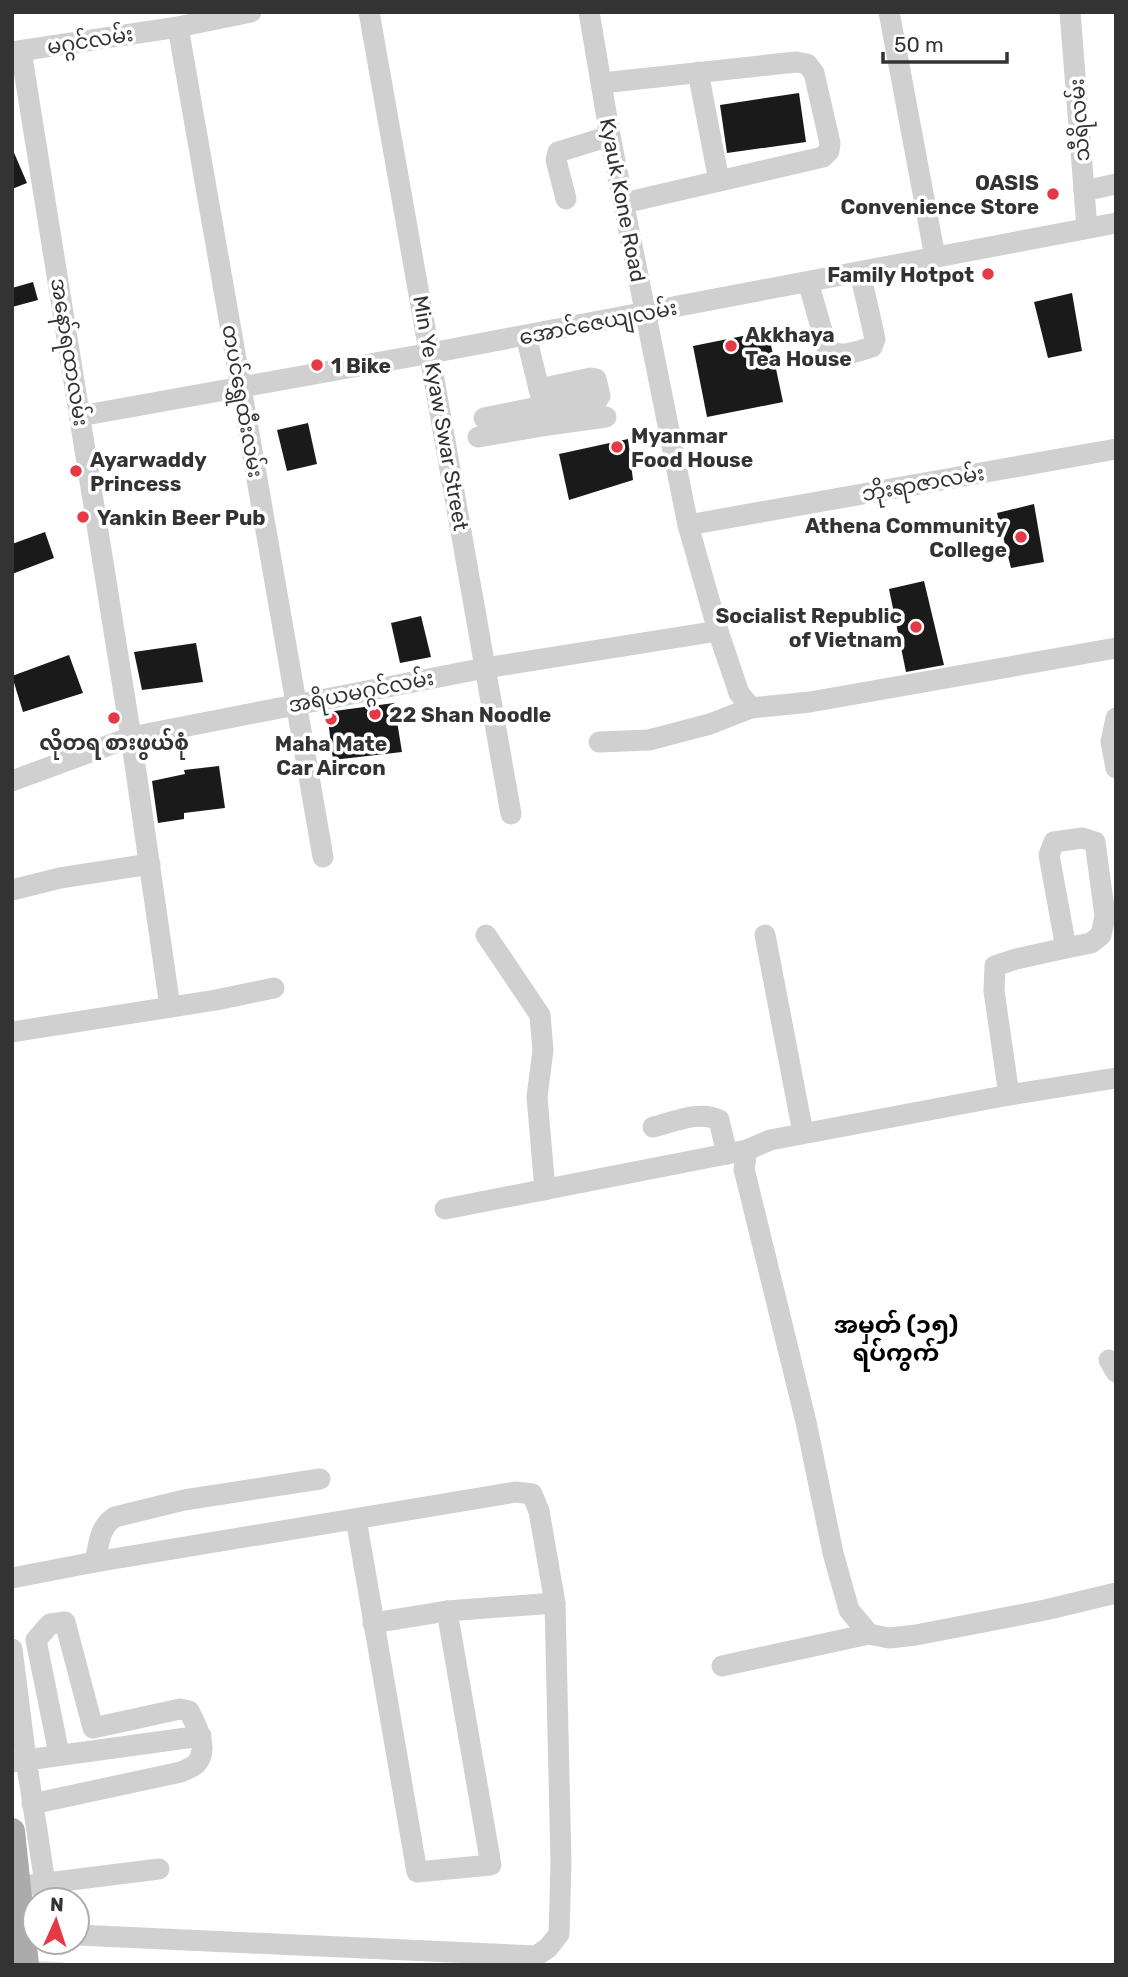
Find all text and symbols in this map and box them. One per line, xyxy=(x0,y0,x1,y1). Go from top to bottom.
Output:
street label: မဂ္ဂင်လမ်း xyxy=(45,18,136,66)
scale bar xyxy=(883,21,1007,65)
text: 50 m xyxy=(894,32,944,57)
street label: သီရိလမ်း xyxy=(1061,77,1099,163)
street label: Kyauk Kone Road xyxy=(595,116,651,284)
place label: OASIS Convenience Store xyxy=(840,170,1039,219)
marker: OASIS Convenience Store xyxy=(1045,186,1061,202)
place label: Family Hotpot xyxy=(827,262,974,287)
marker: Family Hotpot xyxy=(980,266,996,282)
street label: အနော်ရထာလမ်း xyxy=(41,276,97,429)
street label: အောင်ဇေယျလမ်း xyxy=(516,292,680,355)
street label: Min Ye Kyaw Swar Street xyxy=(408,294,474,532)
street label: တပင်ရွှေထီးလမ်း xyxy=(212,322,272,480)
place label: Akkhaya Tea House xyxy=(745,322,852,371)
marker: Akkhaya Tea House xyxy=(723,338,739,354)
place label: 1 Bike xyxy=(331,353,391,378)
marker: 1 Bike xyxy=(309,357,325,373)
place label: Myanmar Food House xyxy=(631,423,753,472)
marker: Myanmar Food House xyxy=(609,439,625,455)
place label: Ayarwaddy Princess xyxy=(90,447,207,496)
street label: ဘိုးရာဇာလမ်း xyxy=(859,457,987,511)
marker: Ayarwaddy Princess xyxy=(68,463,84,479)
place label: Yankin Beer Pub xyxy=(97,505,266,530)
marker: Yankin Beer Pub xyxy=(75,509,91,525)
place label: Athena Community College xyxy=(805,513,1007,562)
marker: Athena Community College xyxy=(1013,529,1029,545)
place label: Socialist Republic of Vietnam xyxy=(715,603,902,652)
marker: Socialist Republic of Vietnam xyxy=(908,619,924,635)
street label: အရိယမဂ္ဂင်လမ်း xyxy=(286,662,437,724)
place label: 22 Shan Noodle xyxy=(389,702,551,727)
marker: 22 Shan Noodle xyxy=(367,706,383,722)
marker: လိုတရ စားဖွယ်စုံ xyxy=(106,710,122,726)
marker: Maha Mate Car Aircon xyxy=(323,711,339,727)
place label: လိုတရ စားဖွယ်စုံ xyxy=(39,727,189,760)
place label: Maha Mate Car Aircon xyxy=(275,731,387,780)
district label: အမှတ် (၁၅) ရပ်ကွက် xyxy=(834,1309,958,1372)
north arrow xyxy=(21,1886,91,1956)
text: N xyxy=(49,1893,64,1916)

